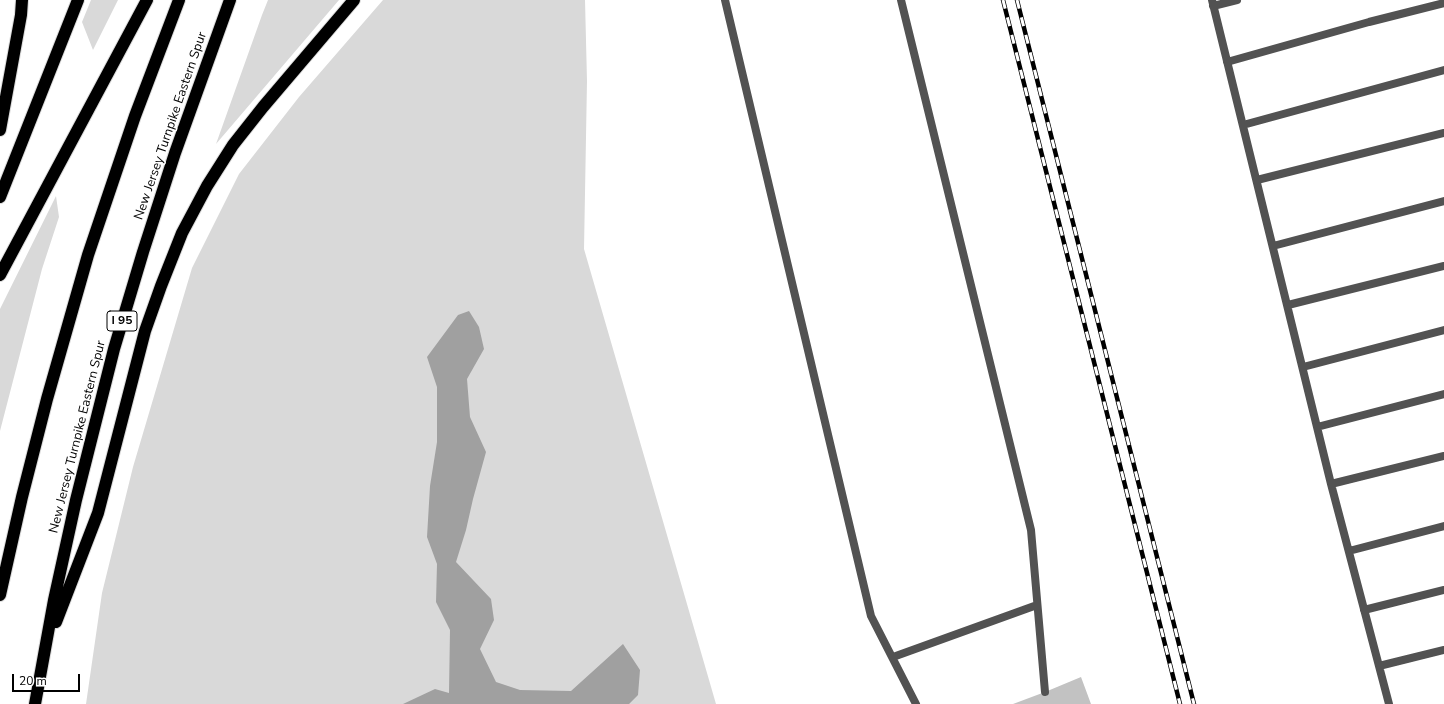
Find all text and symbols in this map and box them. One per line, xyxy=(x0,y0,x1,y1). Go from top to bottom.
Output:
street label: New Jersey Turnpike Eastern Spur xyxy=(131,30,211,222)
road number: I 95 xyxy=(107,311,137,331)
street label: New Jersey Turnpike Eastern Spur xyxy=(47,339,109,535)
scale bar xyxy=(14,666,82,692)
text: 20 m xyxy=(19,673,47,689)

